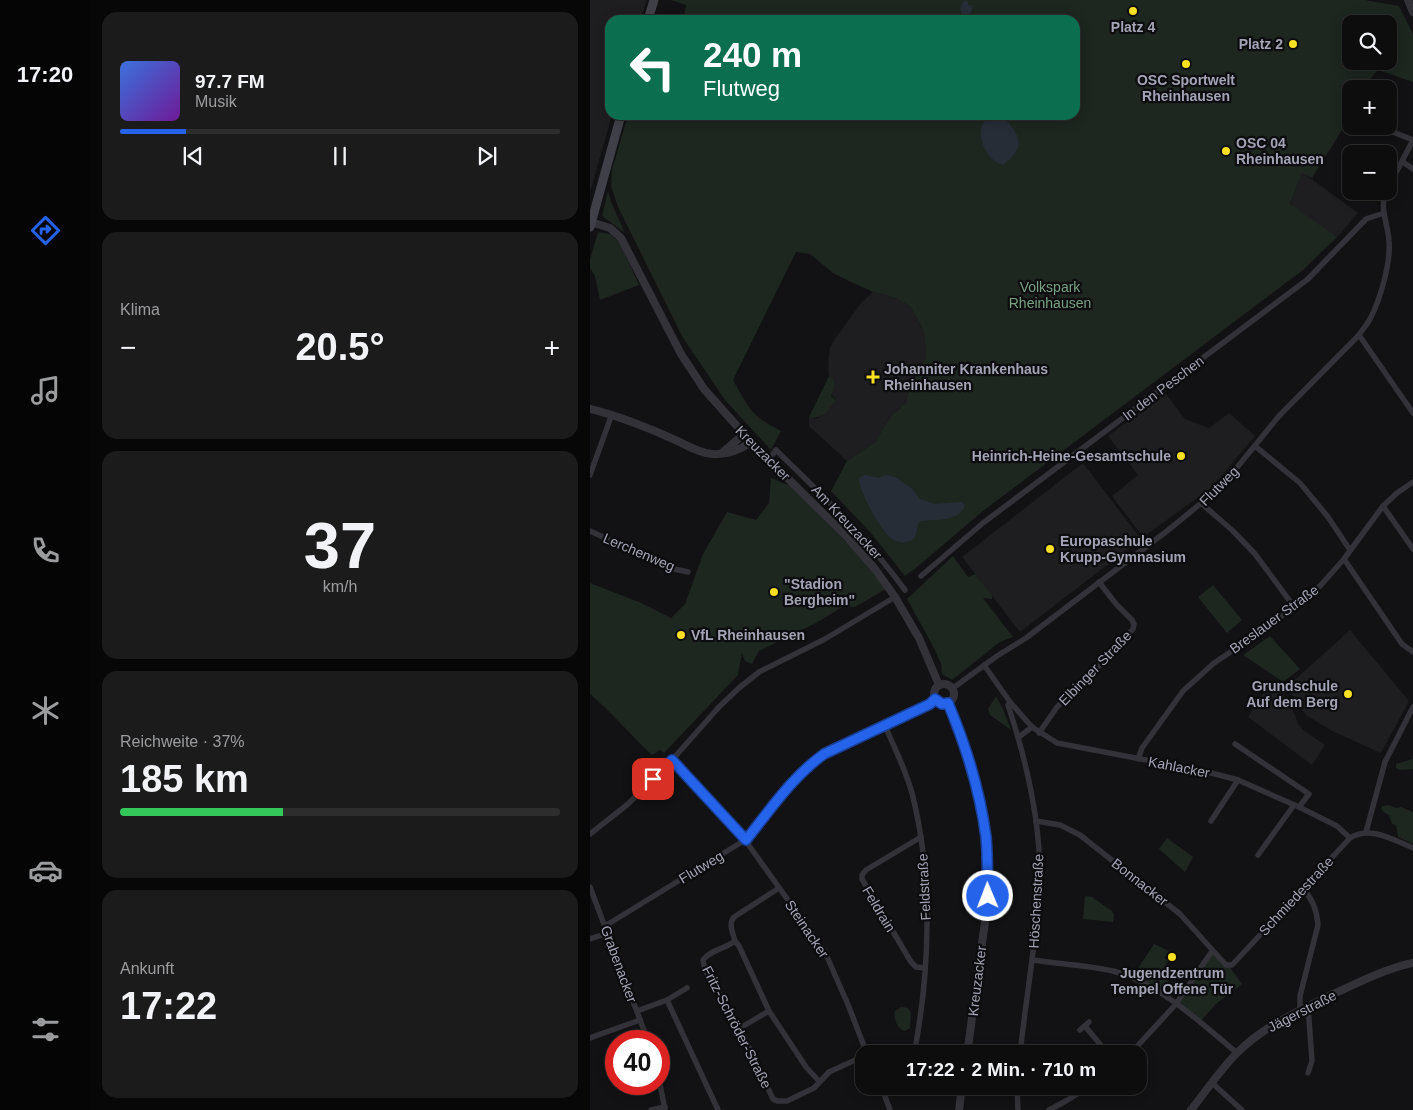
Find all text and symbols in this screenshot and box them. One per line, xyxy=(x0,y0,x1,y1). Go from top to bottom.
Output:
marker: Platz 4 xyxy=(1127,5,1139,17)
map controls xyxy=(1342,15,1397,200)
button: search xyxy=(1342,15,1397,70)
place label: Platz 4 xyxy=(1111,19,1155,35)
icon: left xyxy=(620,35,685,100)
text: 240 m xyxy=(703,35,802,74)
place label: Platz 2 xyxy=(1239,36,1283,52)
marker: Platz 2 xyxy=(1287,38,1299,50)
marker: OSC Sportwelt Rheinhausen xyxy=(1180,58,1192,70)
text: 17:20 xyxy=(17,62,73,87)
text: 97.7 FM xyxy=(195,71,265,92)
place label: OSC Sportwelt Rheinhausen xyxy=(1137,72,1235,104)
text: Flutweg xyxy=(703,76,780,101)
button: + xyxy=(1342,80,1397,135)
text: Musik xyxy=(195,93,237,110)
place label: OSC 04 Rheinhausen xyxy=(1236,135,1324,167)
icon: previous xyxy=(179,142,207,170)
icon: pause xyxy=(326,142,354,170)
icon: next xyxy=(473,142,501,170)
marker: OSC 04 Rheinhausen xyxy=(1220,145,1232,157)
button: − xyxy=(1342,145,1397,200)
icon: directions xyxy=(28,213,63,248)
park label: Volkspark Rheinhausen xyxy=(1009,279,1091,311)
text: Klima xyxy=(120,301,160,318)
text: 20.5° xyxy=(295,326,385,368)
text: − xyxy=(120,332,136,363)
text: + xyxy=(544,332,560,363)
street label: In den Peschen xyxy=(1119,352,1207,424)
place label: Johanniter Krankenhaus Rheinhausen xyxy=(884,361,1048,393)
marker: Johanniter Krankenhaus Rheinhausen xyxy=(866,370,880,384)
icon: music xyxy=(28,373,63,408)
street label: Kreuzacker xyxy=(732,422,794,484)
place label: Heinrich-Heine-Gesamtschule xyxy=(972,448,1171,464)
marker: Heinrich-Heine-Gesamtschule xyxy=(1175,450,1187,462)
street label: Flutweg xyxy=(1196,463,1242,509)
street label: Am Kreuzacker xyxy=(809,482,886,563)
text: 37 xyxy=(304,509,376,582)
street label: Lerchenweg xyxy=(601,530,677,574)
icon: phone xyxy=(28,533,63,568)
place label: Europaschule Krupp-Gymnasium xyxy=(1060,533,1186,565)
marker: Europaschule Krupp-Gymnasium xyxy=(1044,543,1056,555)
place label: "Stadion Bergheim" xyxy=(784,576,855,608)
text: km/h xyxy=(323,578,357,595)
street label: Breslauer Straße xyxy=(1226,581,1322,657)
marker: "Stadion Bergheim" xyxy=(768,586,780,598)
place label: VfL Rheinhausen xyxy=(691,627,805,643)
street label: Elbinger Straße xyxy=(1055,627,1135,709)
marker: VfL Rheinhausen xyxy=(675,629,687,641)
place label: Grundschule Auf dem Berg xyxy=(1246,678,1338,710)
marker: Grundschule Auf dem Berg xyxy=(1342,688,1354,700)
icon: climate xyxy=(28,693,63,728)
text: Reichweite · 37% xyxy=(120,733,245,750)
street label: Kahlacker xyxy=(1147,753,1211,781)
text: 185 km xyxy=(120,758,249,800)
pin xyxy=(632,758,674,800)
icon: arrive xyxy=(639,765,667,793)
street label: Flutweg xyxy=(676,848,726,886)
icon: car xyxy=(28,853,63,888)
street label: Feldstraße xyxy=(914,853,934,921)
street label: Höschenstraße xyxy=(1026,853,1046,949)
street label: Schmiedestraße xyxy=(1255,853,1337,939)
street label: Bonnacker xyxy=(1109,855,1172,909)
position arrow xyxy=(961,869,1013,921)
street label: Feldrain xyxy=(859,883,899,935)
street label: Steinacker xyxy=(782,897,832,961)
street label: Grabenacker xyxy=(598,923,640,1005)
street label: Kreuzacker xyxy=(965,945,989,1017)
marker: Jugendzentrum Tempel Offene Tür xyxy=(1166,951,1178,963)
text: Ankunft xyxy=(120,960,174,977)
street label: Fritz-Schröder-Straße xyxy=(699,963,775,1091)
place label: Jugendzentrum Tempel Offene Tür xyxy=(1111,965,1234,997)
text: 17:22 xyxy=(120,985,217,1027)
street label: Jägerstraße xyxy=(1265,987,1339,1035)
icon: filters xyxy=(28,1012,63,1047)
speed limit sign: 40 xyxy=(605,1030,670,1095)
text: 17:22 · 2 Min. · 710 m xyxy=(906,1059,1096,1080)

